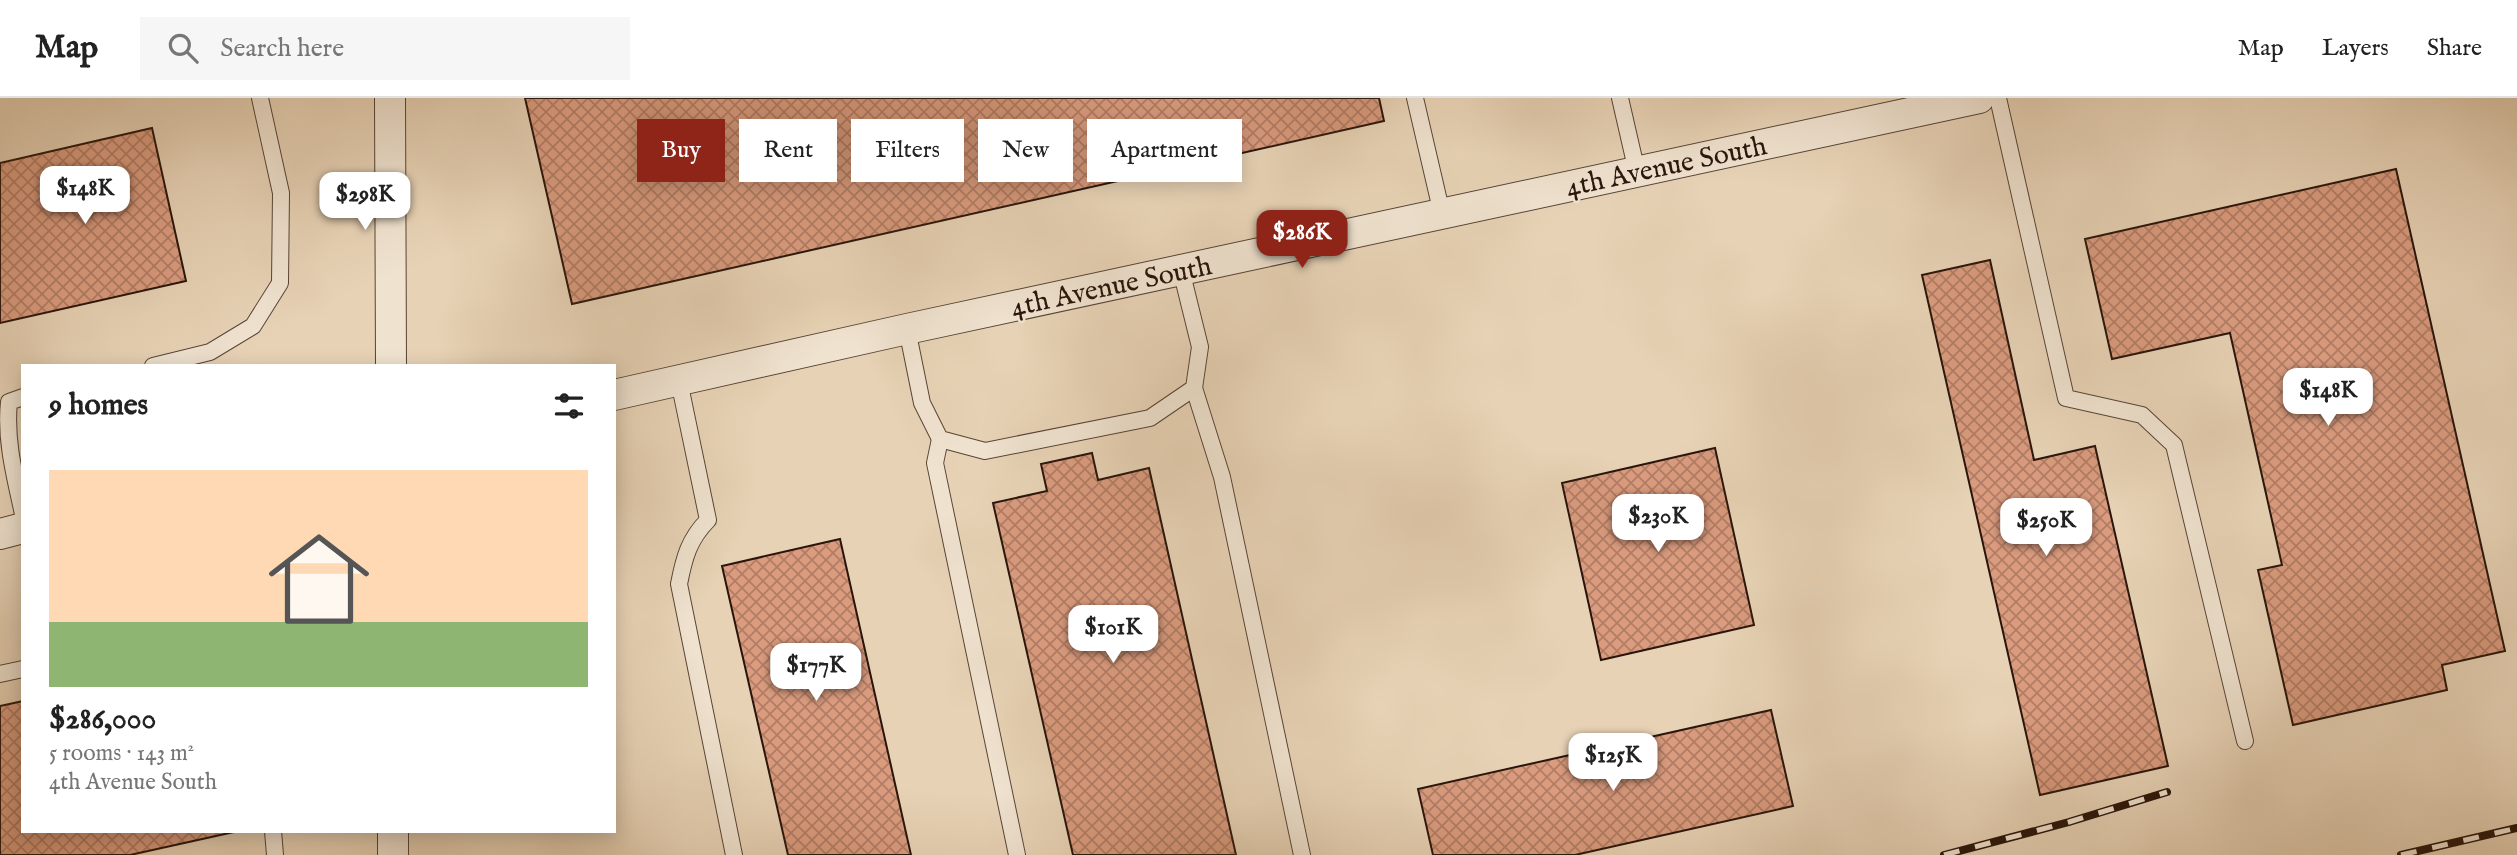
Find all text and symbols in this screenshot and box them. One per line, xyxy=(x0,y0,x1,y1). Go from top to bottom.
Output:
search box xyxy=(140,17,630,80)
text: Map xyxy=(35,27,98,69)
icon: search xyxy=(164,29,202,67)
text: Search here xyxy=(220,32,344,65)
text: Map xyxy=(2238,33,2284,64)
text: Layers xyxy=(2322,33,2389,64)
text: Share xyxy=(2427,33,2482,64)
chip: Buy xyxy=(637,119,725,182)
chip: Rent xyxy=(739,119,837,182)
chip: Filters xyxy=(851,119,964,182)
chip: New xyxy=(978,119,1073,182)
chip: Apartment xyxy=(1087,119,1242,182)
street label: 4th Avenue South xyxy=(1563,129,1770,206)
pin: $148K xyxy=(36,166,134,226)
pin: $298K xyxy=(316,172,414,232)
text: $148K xyxy=(56,174,114,203)
text: $298K xyxy=(335,180,395,209)
pin: $286K xyxy=(1253,211,1351,270)
text: $286K xyxy=(1273,218,1331,247)
street label: 4th Avenue South xyxy=(1008,249,1215,326)
pin: $148K xyxy=(2279,368,2377,428)
text: $148K xyxy=(2299,376,2357,405)
text: 9 homes xyxy=(49,387,148,425)
icon: filters xyxy=(550,387,588,425)
pin: $230K xyxy=(1609,494,1707,554)
pin: $250K xyxy=(1997,498,2095,558)
text: $230K xyxy=(1628,502,1688,531)
text: $250K xyxy=(2016,506,2076,535)
icon: home xyxy=(256,516,382,642)
pin: $101K xyxy=(1064,606,1162,665)
text: $101K xyxy=(1084,613,1142,642)
pin: $177K xyxy=(767,644,865,703)
text: $177K xyxy=(786,651,846,680)
text: $286,000 xyxy=(49,701,156,739)
pin: $125K xyxy=(1564,734,1662,793)
text: 5 rooms · 143 m² xyxy=(49,739,194,768)
text: $125K xyxy=(1585,741,1642,770)
text: 4th Avenue South xyxy=(49,768,217,797)

